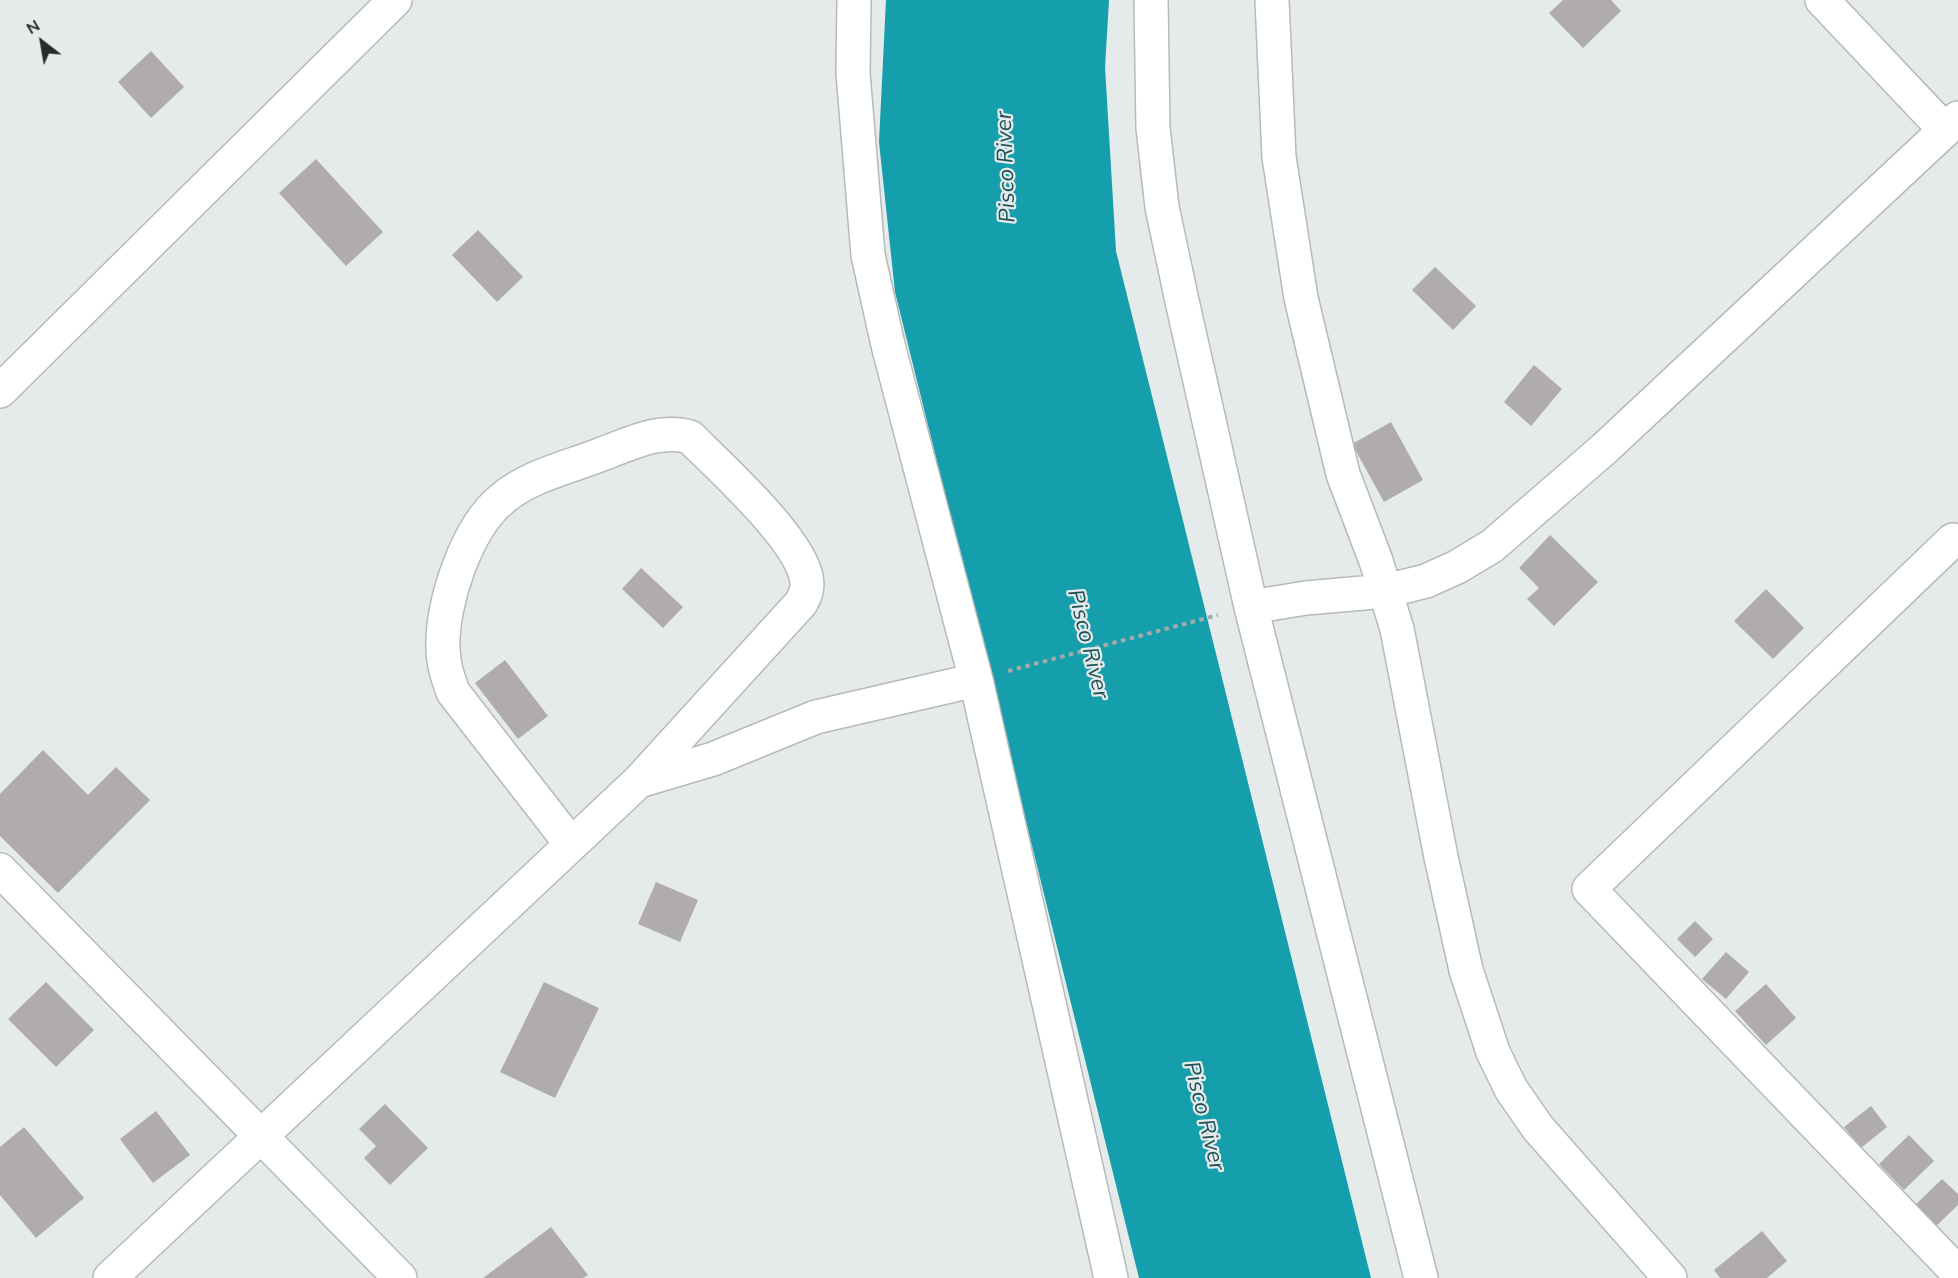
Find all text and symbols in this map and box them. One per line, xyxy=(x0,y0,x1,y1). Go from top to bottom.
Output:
north arrow xyxy=(12,12,72,72)
text: N xyxy=(22,15,43,38)
water label: Pisco River xyxy=(991,111,1021,223)
water label: Pisco River xyxy=(1062,587,1114,701)
water label: Pisco River xyxy=(1178,1059,1230,1173)

